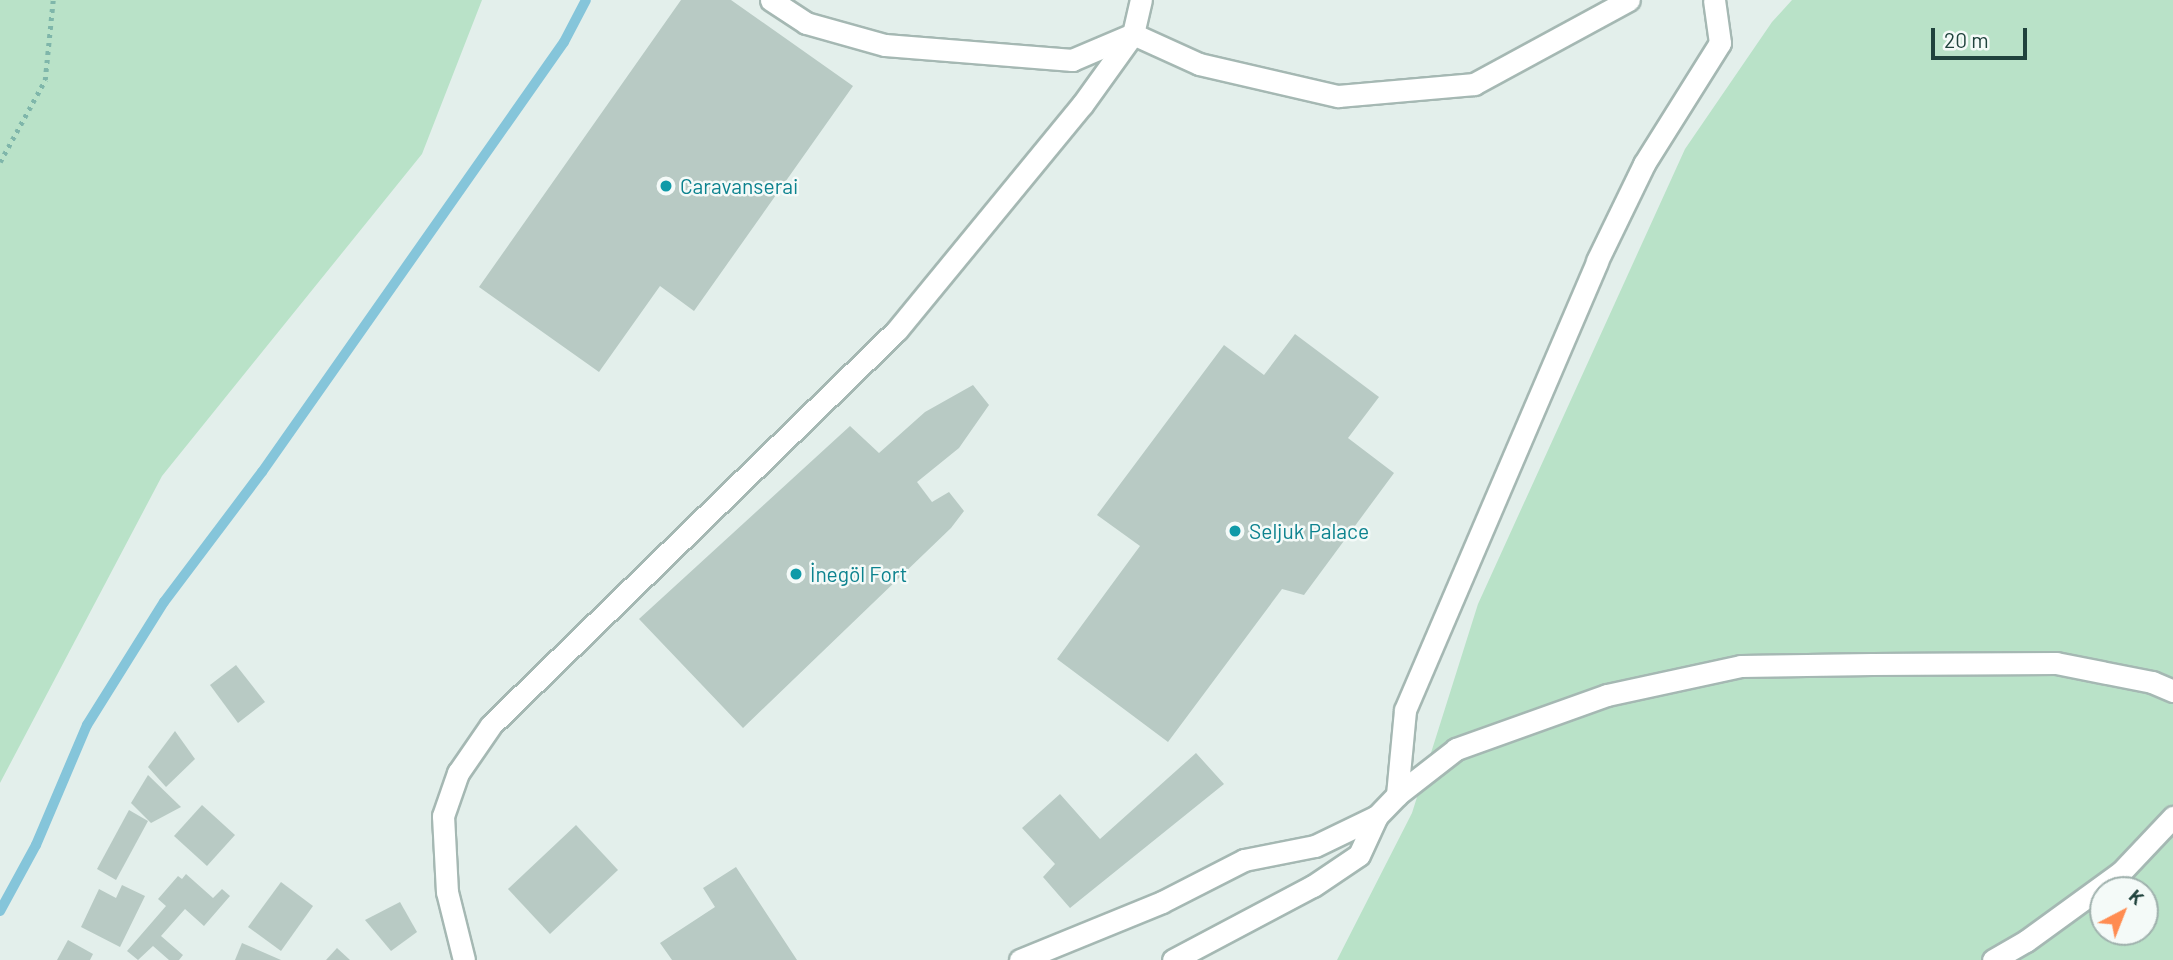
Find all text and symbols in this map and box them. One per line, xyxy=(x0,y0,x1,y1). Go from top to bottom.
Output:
scale bar xyxy=(1935,14,2031,58)
text: 20 m xyxy=(1944,27,1989,52)
place label: Caravanserai xyxy=(680,173,798,199)
marker: Caravanserai xyxy=(658,178,674,194)
place label: Seljuk Palace xyxy=(1249,518,1369,544)
marker: Seljuk Palace xyxy=(1227,523,1243,539)
place label: İnegöl Fort xyxy=(810,561,907,587)
marker: İnegöl Fort xyxy=(788,566,804,582)
north arrow xyxy=(2089,876,2159,946)
text: K xyxy=(2125,884,2149,909)

